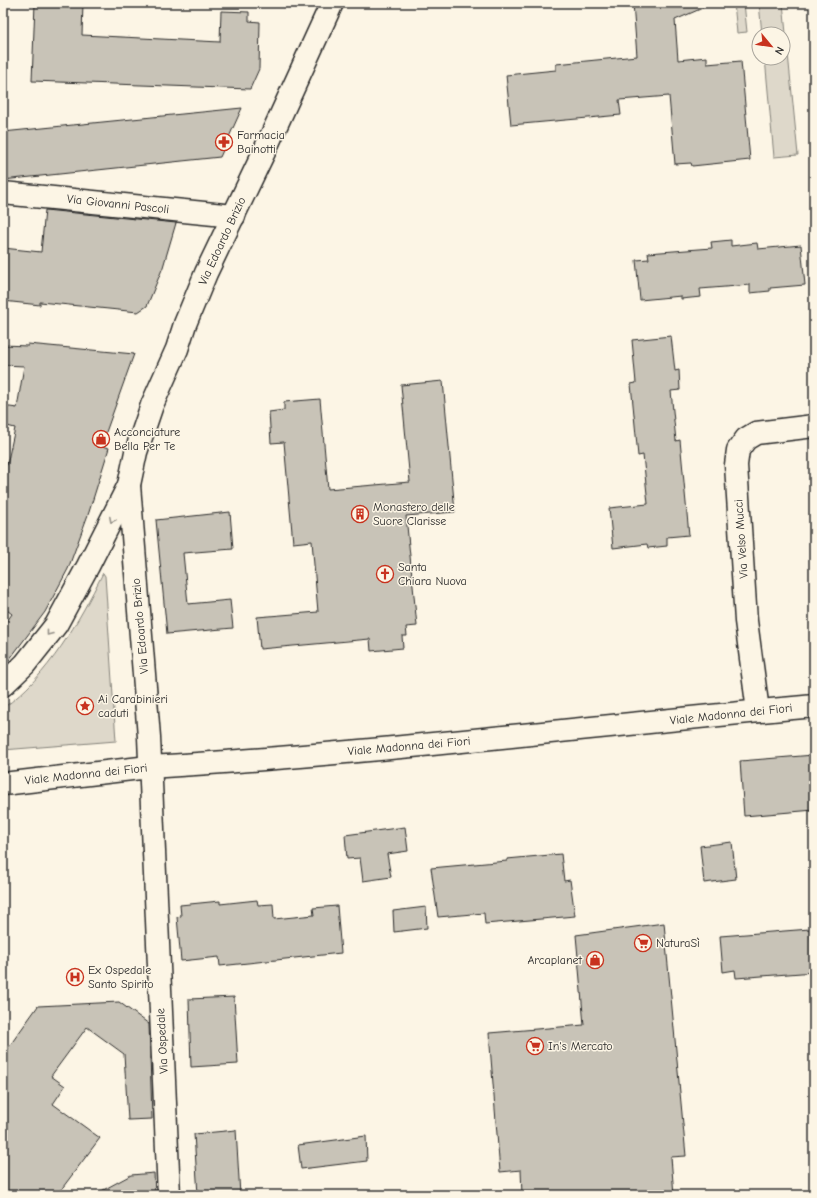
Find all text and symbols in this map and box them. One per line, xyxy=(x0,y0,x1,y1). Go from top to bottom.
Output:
north arrow xyxy=(751,26,791,66)
text: N xyxy=(772,44,787,57)
place label: Farmacia Bainotti xyxy=(237,128,285,156)
pharmacy icon: Farmacia Bainotti xyxy=(214,132,234,152)
street label: Via Giovanni Pascoli xyxy=(66,192,170,216)
street label: Via Edoardo Brizio xyxy=(195,195,249,287)
place label: Acconciature Bella Per Te xyxy=(114,425,180,453)
shop icon: Acconciature Bella Per Te xyxy=(91,429,111,449)
street label: Via Velso Mucci xyxy=(731,499,751,579)
place label: Monastero delle Suore Clarisse xyxy=(373,500,455,528)
building icon: Monastero delle Suore Clarisse xyxy=(350,504,370,524)
one-way arrow xyxy=(109,516,116,523)
place label: Santa Chiara Nuova xyxy=(398,560,467,588)
church icon: Santa Chiara Nuova xyxy=(375,564,395,584)
street label: Via Edoardo Brizio xyxy=(129,578,151,674)
one-way arrow xyxy=(47,629,54,636)
place label: Ai Carabinieri caduti xyxy=(98,692,168,720)
place icon: Ai Carabinieri caduti xyxy=(75,696,95,716)
street label: Viale Madonna dei Fiori xyxy=(669,701,793,727)
street label: Viale Madonna dei Fiori xyxy=(347,734,471,758)
street label: Viale Madonna dei Fiori xyxy=(24,761,148,787)
supermarket icon: NaturaSì xyxy=(633,933,653,953)
place label: NaturaSì xyxy=(656,936,700,950)
shop icon: Arcaplanet xyxy=(585,950,605,970)
place label: Arcaplanet xyxy=(527,953,583,967)
place label: Ex Ospedale Santo Spirito xyxy=(88,963,154,991)
hospital icon: Ex Ospedale Santo Spirito xyxy=(65,967,85,987)
street label: Via Ospedale xyxy=(153,1008,171,1074)
supermarket icon: In's Mercato xyxy=(525,1036,545,1056)
place label: In's Mercato xyxy=(548,1039,613,1053)

